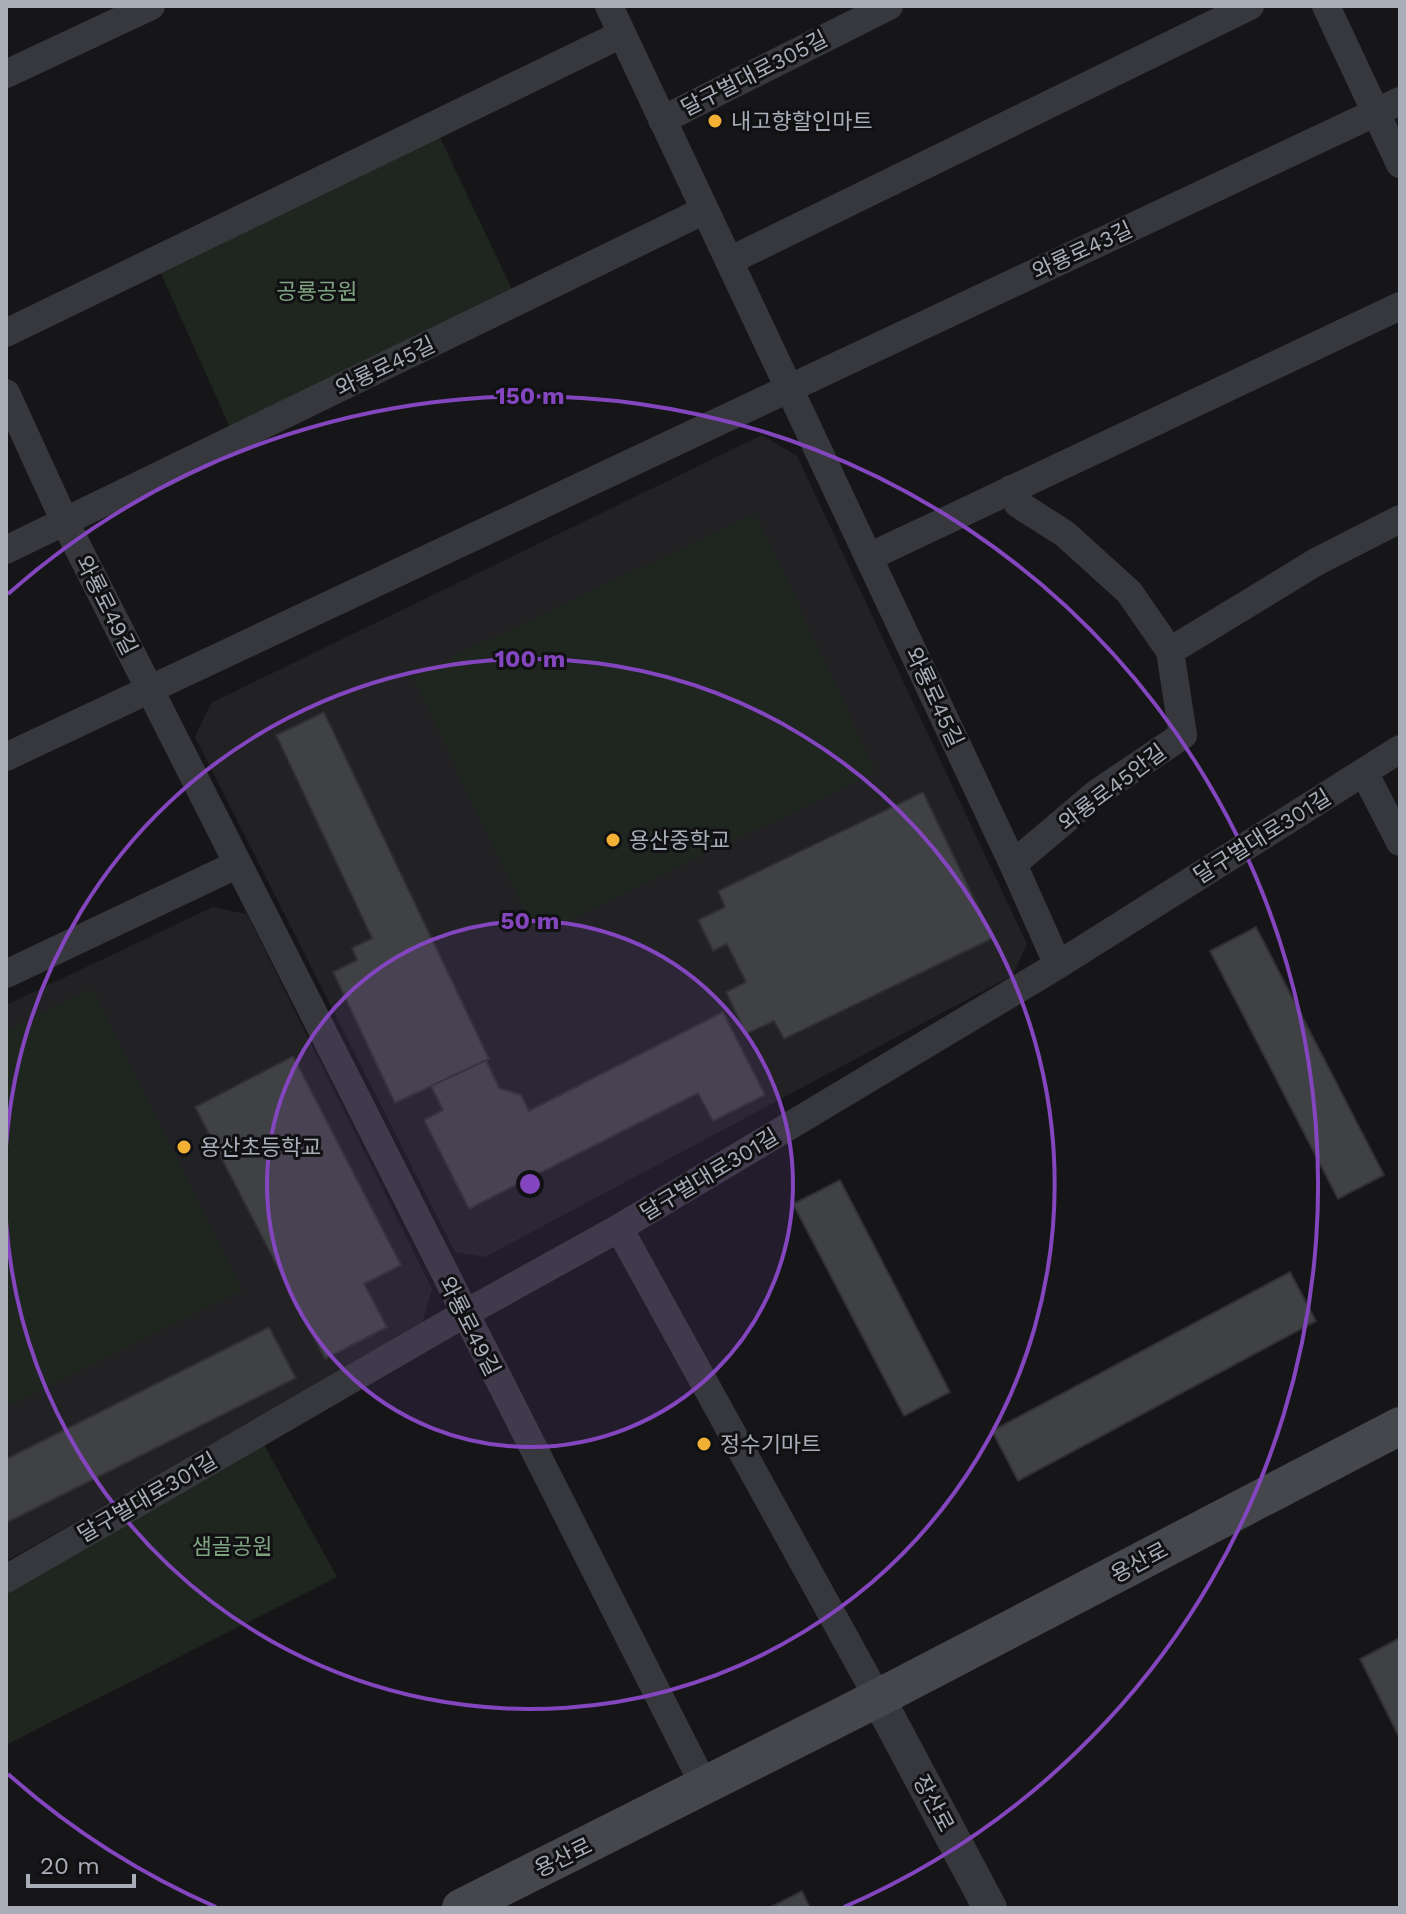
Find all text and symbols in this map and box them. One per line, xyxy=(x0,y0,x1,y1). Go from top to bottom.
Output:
street label: 달구벌대로305길 xyxy=(677,26,832,121)
place label: 내고향할인마트 xyxy=(731,109,873,134)
marker: 내고향할인마트 xyxy=(706,112,724,130)
street label: 와룡로43길 xyxy=(1028,216,1136,284)
park label: 공룡공원 xyxy=(277,279,357,304)
street label: 와룡로45길 xyxy=(332,332,439,401)
text: 150 m xyxy=(495,382,565,410)
street label: 와룡로49길 xyxy=(71,551,142,659)
street label: 와룡로45길 xyxy=(901,643,969,751)
text: 100 m xyxy=(495,645,565,673)
street label: 와룡로45안길 xyxy=(1054,739,1171,836)
street label: 달구벌대로301길 xyxy=(1189,784,1335,888)
place label: 용산중학교 xyxy=(629,828,730,853)
marker: 용산중학교 xyxy=(604,831,622,849)
text: 50 m xyxy=(501,907,559,935)
street label: 달구벌대로301길 xyxy=(636,1123,783,1225)
place label: 용산초등학교 xyxy=(200,1135,321,1160)
marker: 용산초등학교 xyxy=(175,1138,193,1156)
centre of rings xyxy=(516,1170,544,1198)
street label: 와룡로49길 xyxy=(434,1272,505,1380)
place label: 정수기마트 xyxy=(720,1432,821,1457)
marker: 정수기마트 xyxy=(695,1435,713,1453)
street label: 달구벌대로301길 xyxy=(73,1447,221,1547)
park label: 샘골공원 xyxy=(192,1534,272,1559)
street label: 용산로 xyxy=(1107,1537,1172,1588)
street label: 장산로 xyxy=(908,1771,959,1836)
street label: 용산로 xyxy=(530,1833,596,1882)
scale bar xyxy=(28,1838,134,1888)
text: 20 m xyxy=(40,1852,100,1880)

